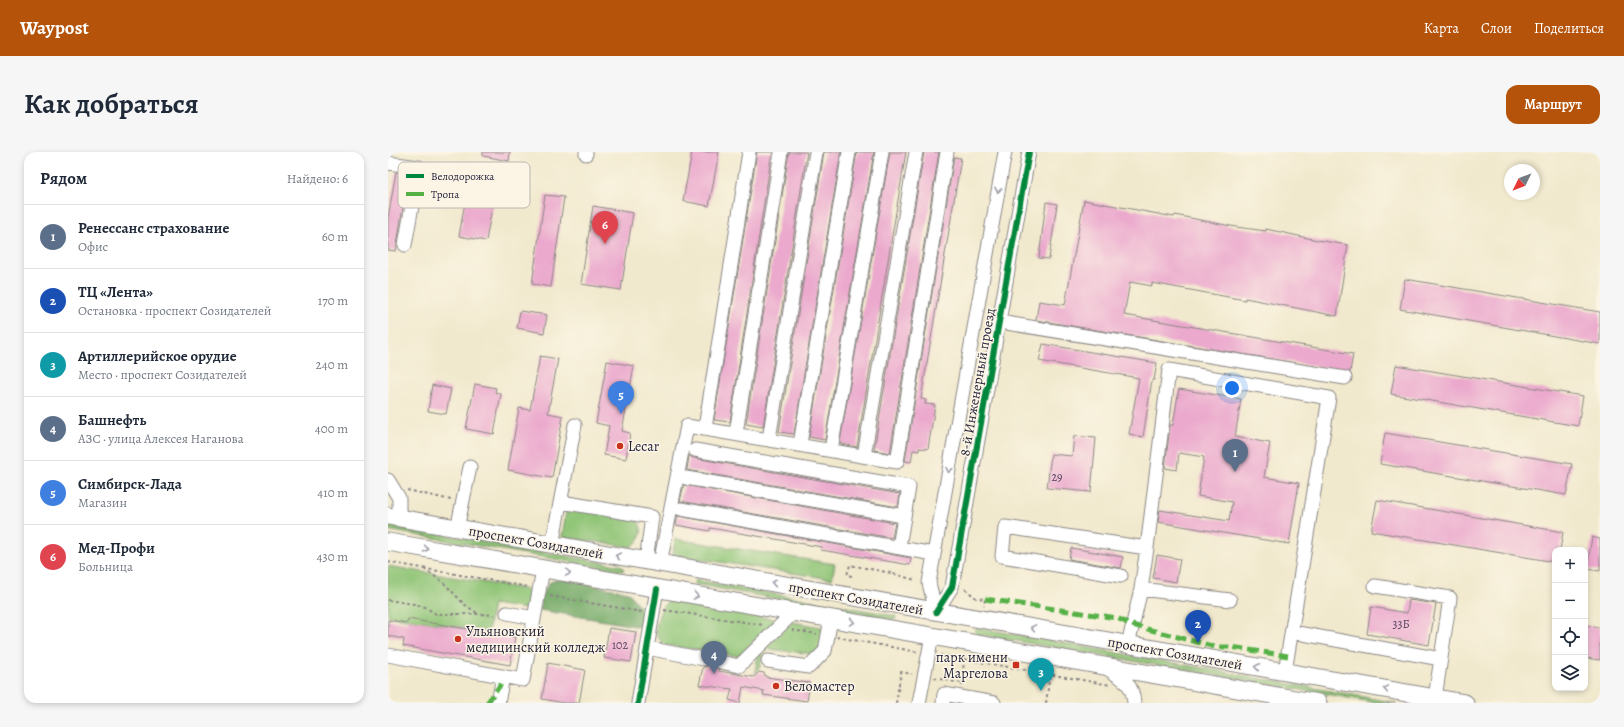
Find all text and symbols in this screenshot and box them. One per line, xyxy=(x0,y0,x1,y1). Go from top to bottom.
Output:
text: Waypost xyxy=(20,15,89,41)
text: Карта xyxy=(1424,19,1459,38)
text: Слои xyxy=(1481,19,1512,38)
text: Поделиться xyxy=(1534,19,1604,38)
text: Как добраться xyxy=(24,85,199,123)
button: Маршрут xyxy=(1506,85,1600,124)
legend xyxy=(398,162,530,208)
north arrow xyxy=(1504,164,1540,200)
text: Рядом xyxy=(40,167,87,190)
text: Велодорожка xyxy=(431,169,495,184)
text: Найдено: 6 xyxy=(287,170,348,187)
text: Тропа xyxy=(431,187,460,202)
one-way arrow xyxy=(994,187,1003,194)
pin: 6 xyxy=(592,211,618,244)
text: Ренессанс страхование xyxy=(78,218,229,238)
text: 1 xyxy=(51,228,55,245)
text: 60 m xyxy=(322,228,348,245)
text: Офис xyxy=(78,238,108,255)
text: ТЦ «Лента» xyxy=(78,282,153,302)
text: 2 xyxy=(50,292,56,309)
text: 170 m xyxy=(318,292,348,309)
text: Остановка · проспект Созидателей xyxy=(78,302,271,319)
street label: 8-й Инженерный проезд xyxy=(955,306,1000,458)
text: Артиллерийское орудие xyxy=(78,346,237,366)
text: 3 xyxy=(50,356,56,373)
text: 240 m xyxy=(316,356,348,373)
text: Место · проспект Созидателей xyxy=(78,366,247,383)
your location xyxy=(1222,378,1242,398)
pin: 5 xyxy=(608,381,634,414)
text: Башнефть xyxy=(78,410,146,430)
text: 4 xyxy=(50,420,56,437)
text: 400 m xyxy=(315,420,348,437)
text: АЗС · улица Алексея Наганова xyxy=(78,430,244,447)
place label: Lecar xyxy=(628,437,660,456)
pin: 1 xyxy=(1222,439,1248,472)
marker: Lecar xyxy=(615,441,625,451)
one-way arrow xyxy=(945,467,954,473)
house number: 29 xyxy=(1051,469,1063,485)
text: Симбирск-Лада xyxy=(78,474,182,494)
text: 5 xyxy=(50,484,56,501)
text: 410 m xyxy=(317,484,348,501)
text: Магазин xyxy=(78,494,127,511)
street label: проспект Созидателей xyxy=(467,521,605,564)
text: Мед-Профи xyxy=(78,538,155,558)
one-way arrow xyxy=(423,544,430,553)
map controls xyxy=(1552,547,1588,691)
button: + xyxy=(1552,547,1588,583)
text: 6 xyxy=(50,548,56,565)
text: 430 m xyxy=(316,548,348,565)
one-way arrow xyxy=(615,553,621,561)
text: Больница xyxy=(78,558,133,575)
one-way arrow xyxy=(565,569,571,577)
street label: проспект Созидателей xyxy=(787,577,925,620)
one-way arrow xyxy=(771,580,777,588)
button: − xyxy=(1552,583,1588,619)
one-way arrow xyxy=(693,591,700,599)
pin: 2 xyxy=(1185,610,1211,643)
house number: 33Б xyxy=(1392,616,1410,632)
one-way arrow xyxy=(849,618,855,626)
button: locate xyxy=(1552,619,1588,655)
place label: Ульяновский медицинский колледж xyxy=(466,622,606,657)
one-way arrow xyxy=(1030,624,1036,633)
street label: проспект Созидателей xyxy=(1106,632,1244,675)
marker: Ульяновский медицинский колледж xyxy=(453,634,463,644)
house number: 102 xyxy=(612,637,628,653)
pin: 4 xyxy=(701,641,727,674)
place label: парк имени Маргелова xyxy=(936,648,1009,683)
button: layers xyxy=(1552,655,1588,691)
pin: 3 xyxy=(1028,658,1054,691)
marker: парк имени Маргелова xyxy=(1011,660,1021,670)
one-way arrow xyxy=(1254,663,1261,672)
place label: Веломастер xyxy=(784,677,855,696)
marker: Веломастер xyxy=(771,681,781,691)
one-way arrow xyxy=(1382,685,1389,694)

